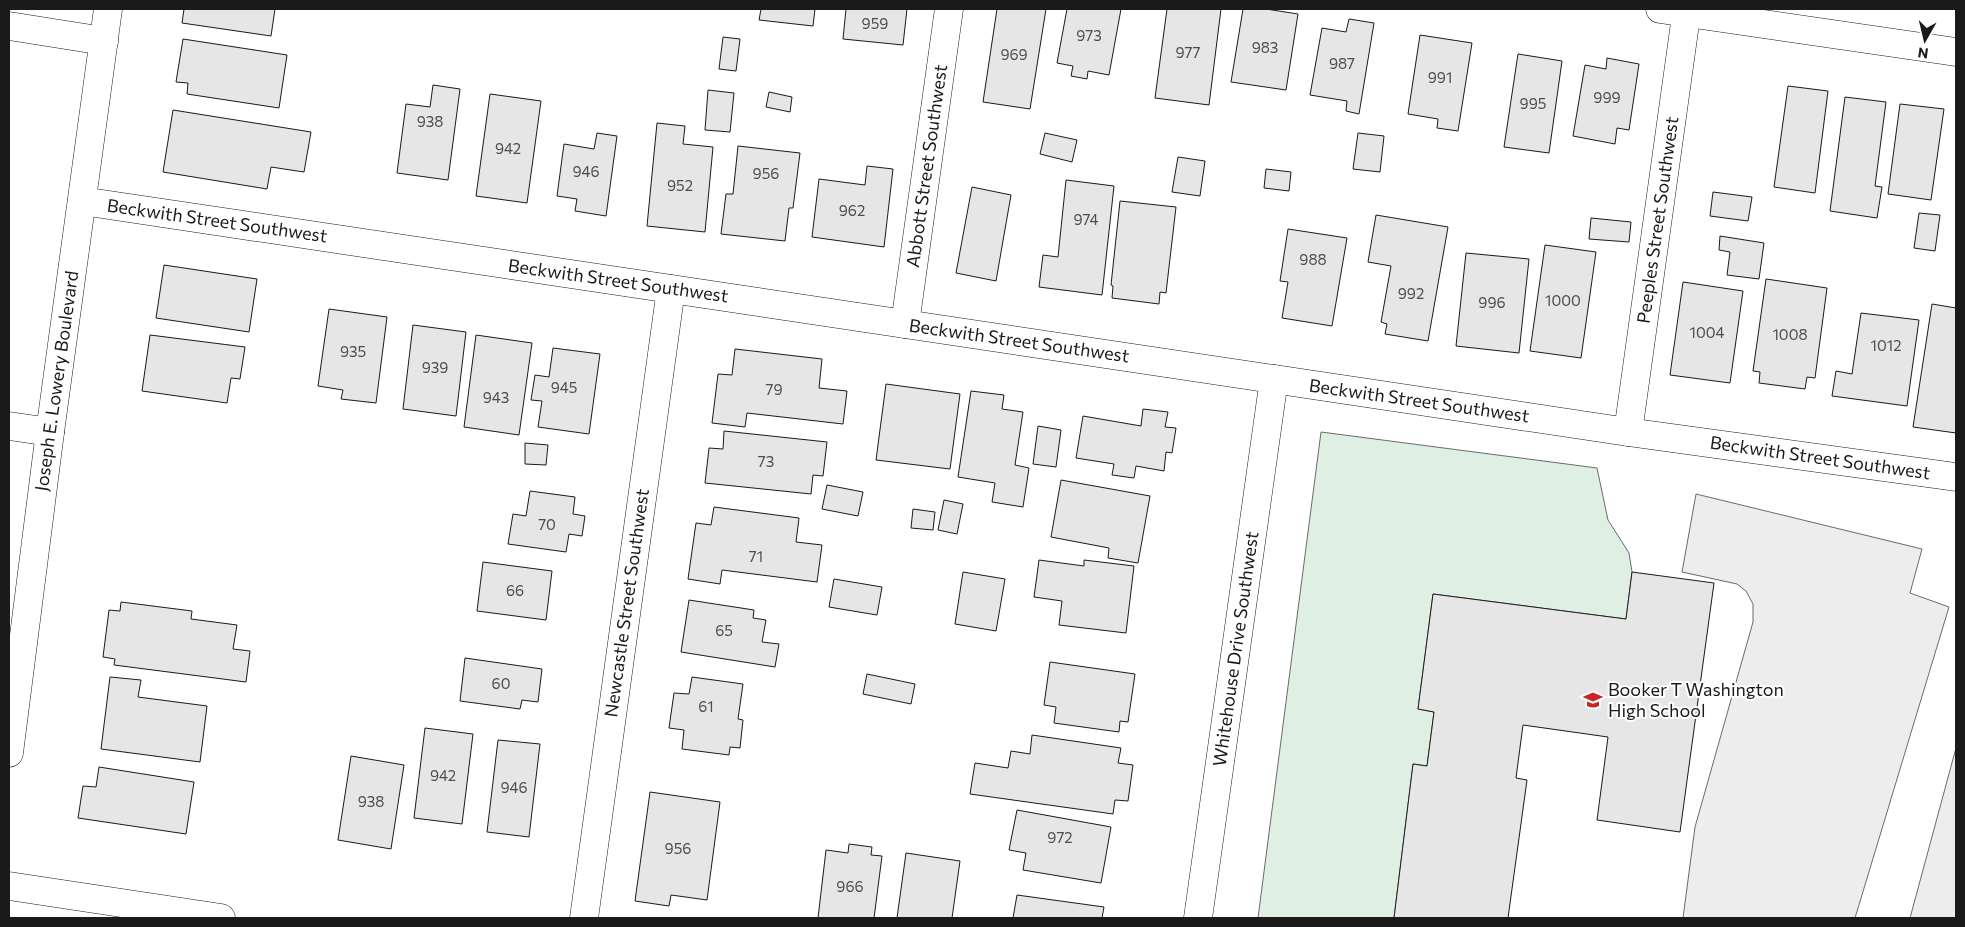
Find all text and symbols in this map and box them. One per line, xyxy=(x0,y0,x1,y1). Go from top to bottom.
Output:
house number: 959 xyxy=(862,14,888,32)
north arrow xyxy=(1900,15,1950,65)
house number: 973 xyxy=(1076,26,1102,44)
house number: 983 xyxy=(1252,38,1278,56)
house number: 977 xyxy=(1176,43,1201,61)
text: N xyxy=(1917,44,1930,63)
house number: 969 xyxy=(1000,45,1028,63)
house number: 987 xyxy=(1329,54,1355,72)
street label: Abbott Street Southwest xyxy=(901,63,951,269)
house number: 991 xyxy=(1428,68,1452,86)
house number: 999 xyxy=(1593,88,1621,106)
house number: 995 xyxy=(1520,94,1546,112)
house number: 938 xyxy=(417,112,443,130)
street label: Peeples Street Southwest xyxy=(1632,115,1682,325)
house number: 942 xyxy=(495,139,521,157)
house number: 946 xyxy=(572,162,600,180)
house number: 956 xyxy=(753,164,779,182)
house number: 952 xyxy=(667,176,693,194)
street label: Beckwith Street Southwest xyxy=(106,194,329,246)
house number: 962 xyxy=(839,201,865,219)
house number: 974 xyxy=(1073,210,1099,228)
house number: 988 xyxy=(1299,250,1327,268)
street label: Beckwith Street Southwest xyxy=(507,254,730,306)
street label: Joseph E. Lowery Boulevard xyxy=(30,269,82,493)
house number: 992 xyxy=(1398,284,1424,302)
house number: 1000 xyxy=(1545,291,1581,309)
house number: 996 xyxy=(1478,293,1506,311)
street label: Beckwith Street Southwest xyxy=(908,314,1131,366)
house number: 1004 xyxy=(1690,323,1725,341)
house number: 1008 xyxy=(1772,325,1808,343)
house number: 1012 xyxy=(1871,336,1901,354)
house number: 935 xyxy=(340,342,366,360)
house number: 939 xyxy=(422,358,448,376)
street label: Beckwith Street Southwest xyxy=(1308,374,1531,426)
house number: 945 xyxy=(551,378,577,396)
house number: 79 xyxy=(766,380,782,398)
house number: 943 xyxy=(483,388,509,406)
street label: Beckwith Street Southwest xyxy=(1709,431,1932,483)
house number: 73 xyxy=(758,452,774,470)
street label: Newcastle Street Southwest xyxy=(599,487,653,719)
house number: 70 xyxy=(538,515,556,533)
street label: Whitehouse Drive Southwest xyxy=(1208,530,1262,768)
house number: 71 xyxy=(749,547,763,565)
house number: 66 xyxy=(506,581,524,599)
house number: 65 xyxy=(715,621,733,639)
house number: 60 xyxy=(492,674,510,692)
place label: Booker T Washington High School xyxy=(1608,678,1784,721)
school or university icon: Booker T Washington High School xyxy=(1582,689,1604,711)
house number: 61 xyxy=(698,697,714,715)
house number: 942 xyxy=(430,766,456,784)
house number: 946 xyxy=(500,778,528,796)
house number: 938 xyxy=(358,792,384,810)
house number: 972 xyxy=(1047,828,1073,846)
house number: 956 xyxy=(665,839,691,857)
house number: 966 xyxy=(836,877,864,895)

